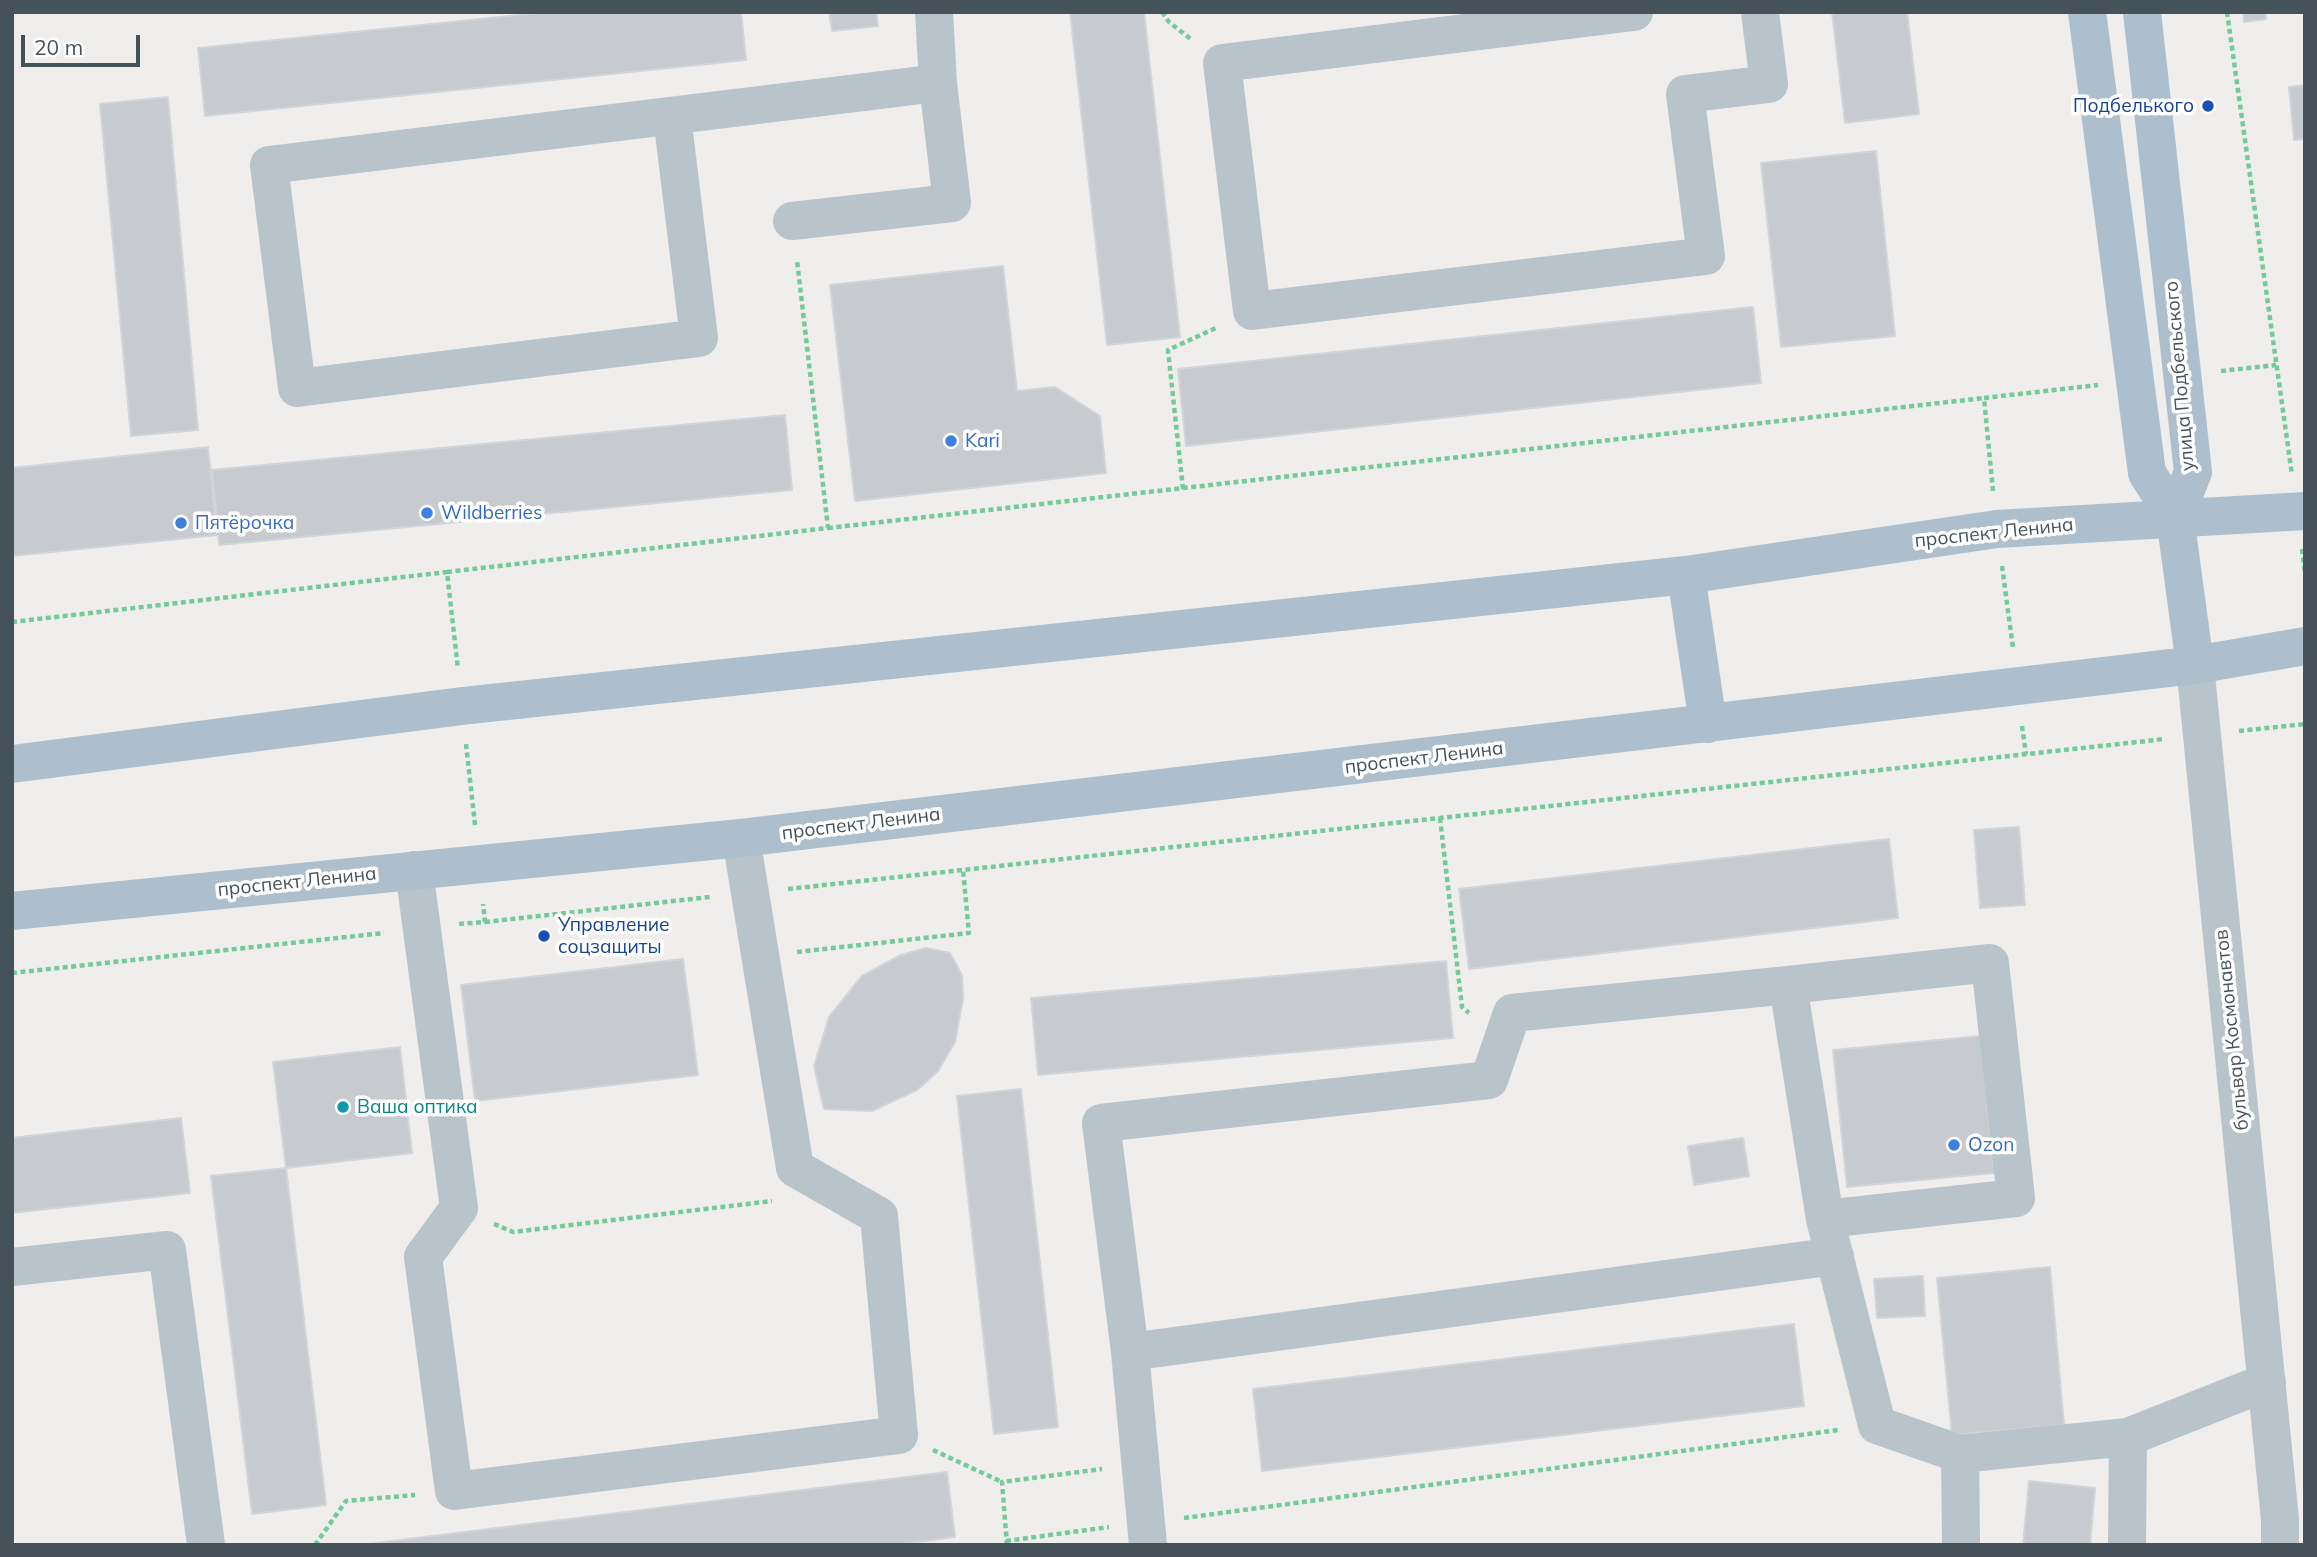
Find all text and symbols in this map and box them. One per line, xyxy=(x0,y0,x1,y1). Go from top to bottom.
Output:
scale bar xyxy=(24,21,144,65)
text: 20 m xyxy=(34,34,83,60)
place label: Подбелького xyxy=(2073,95,2194,117)
marker: Подбелького xyxy=(2200,98,2216,114)
street label: улица Подбельского xyxy=(2160,280,2200,472)
place label: Kari xyxy=(965,430,1000,452)
marker: Kari xyxy=(943,433,959,449)
place label: Wildberries xyxy=(441,502,542,524)
marker: Wildberries xyxy=(419,505,435,521)
place label: Пятёрочка xyxy=(195,512,294,534)
street label: проспект Ленина xyxy=(1913,513,2075,553)
marker: Пятёрочка xyxy=(173,515,189,531)
street label: проспект Ленина xyxy=(1343,737,1505,779)
street label: проспект Ленина xyxy=(780,803,942,845)
street label: проспект Ленина xyxy=(216,862,378,902)
place label: Управление соцзащиты xyxy=(558,914,670,958)
marker: Управление соцзащиты xyxy=(536,928,552,944)
street label: бульвар Космонавтов xyxy=(2210,928,2254,1132)
place label: Ваша оптика xyxy=(357,1096,478,1118)
marker: Ваша оптика xyxy=(335,1099,351,1115)
place label: Ozon xyxy=(1968,1134,2014,1156)
marker: Ozon xyxy=(1946,1137,1962,1153)

